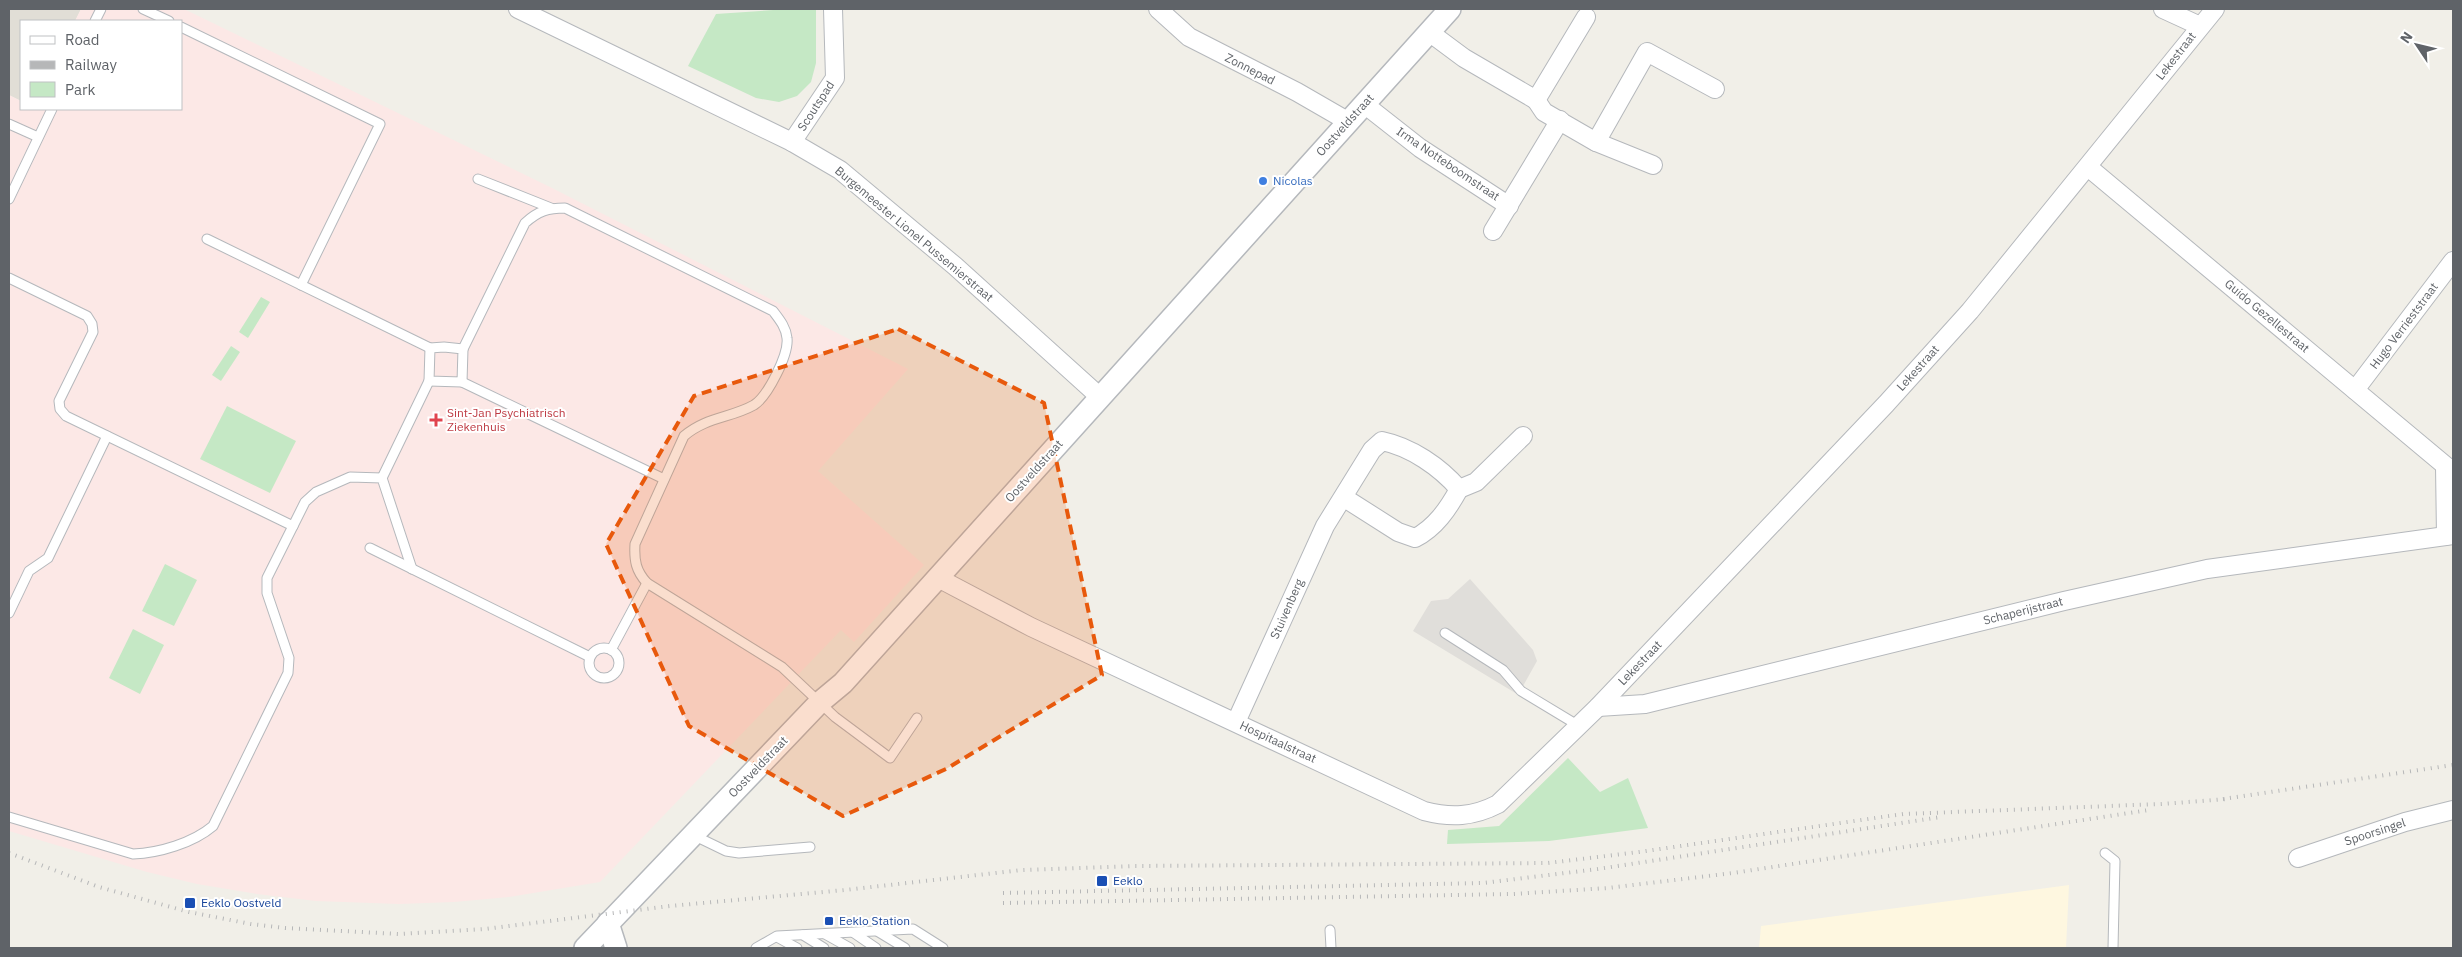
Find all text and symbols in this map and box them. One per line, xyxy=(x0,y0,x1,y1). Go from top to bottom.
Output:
legend xyxy=(20,20,182,110)
north arrow xyxy=(2392,20,2442,70)
text: N xyxy=(2396,28,2417,47)
street label: Lekestraat xyxy=(2152,29,2199,83)
text: Road xyxy=(65,30,100,49)
street label: Zonnepad xyxy=(1223,50,1278,88)
text: Railway xyxy=(65,55,118,74)
street label: Scoutspad xyxy=(794,78,837,134)
text: Park xyxy=(65,80,95,99)
street label: Oostveldstraat xyxy=(1313,90,1377,159)
street label: Irma Notteboomstraat xyxy=(1394,123,1503,204)
street label: Burgemeester Lionel Pussemierstraat xyxy=(832,163,997,304)
place label: Nicolas xyxy=(1273,173,1313,188)
marker: Nicolas xyxy=(1257,175,1269,187)
street label: Guido Gezellestraat xyxy=(2222,276,2313,355)
street label: Hugo Verrieststraat xyxy=(2366,280,2441,372)
street label: Lekestraat xyxy=(1893,342,1942,394)
place label: Sint-Jan Psychiatrisch Ziekenhuis xyxy=(447,405,566,434)
marker: Sint-Jan Psychiatrisch Ziekenhuis xyxy=(429,413,443,427)
street label: Oostveldstraat xyxy=(1002,436,1066,505)
street label: Stuivenberg xyxy=(1267,576,1307,641)
street label: Schaperijstraat xyxy=(1982,593,2064,628)
street label: Lekestraat xyxy=(1615,637,1665,688)
street label: Hospitaalstraat xyxy=(1238,717,1319,766)
street label: Oostveldstraat xyxy=(725,733,791,800)
street label: Spoorsingel xyxy=(2342,815,2407,848)
place label: Eeklo xyxy=(1113,873,1143,888)
marker: Eeklo xyxy=(1095,874,1109,888)
place label: Eeklo Oostveld xyxy=(201,895,281,910)
marker: Eeklo Oostveld xyxy=(183,896,197,910)
place label: Eeklo Station xyxy=(839,913,910,928)
marker: Eeklo Station xyxy=(823,915,835,927)

